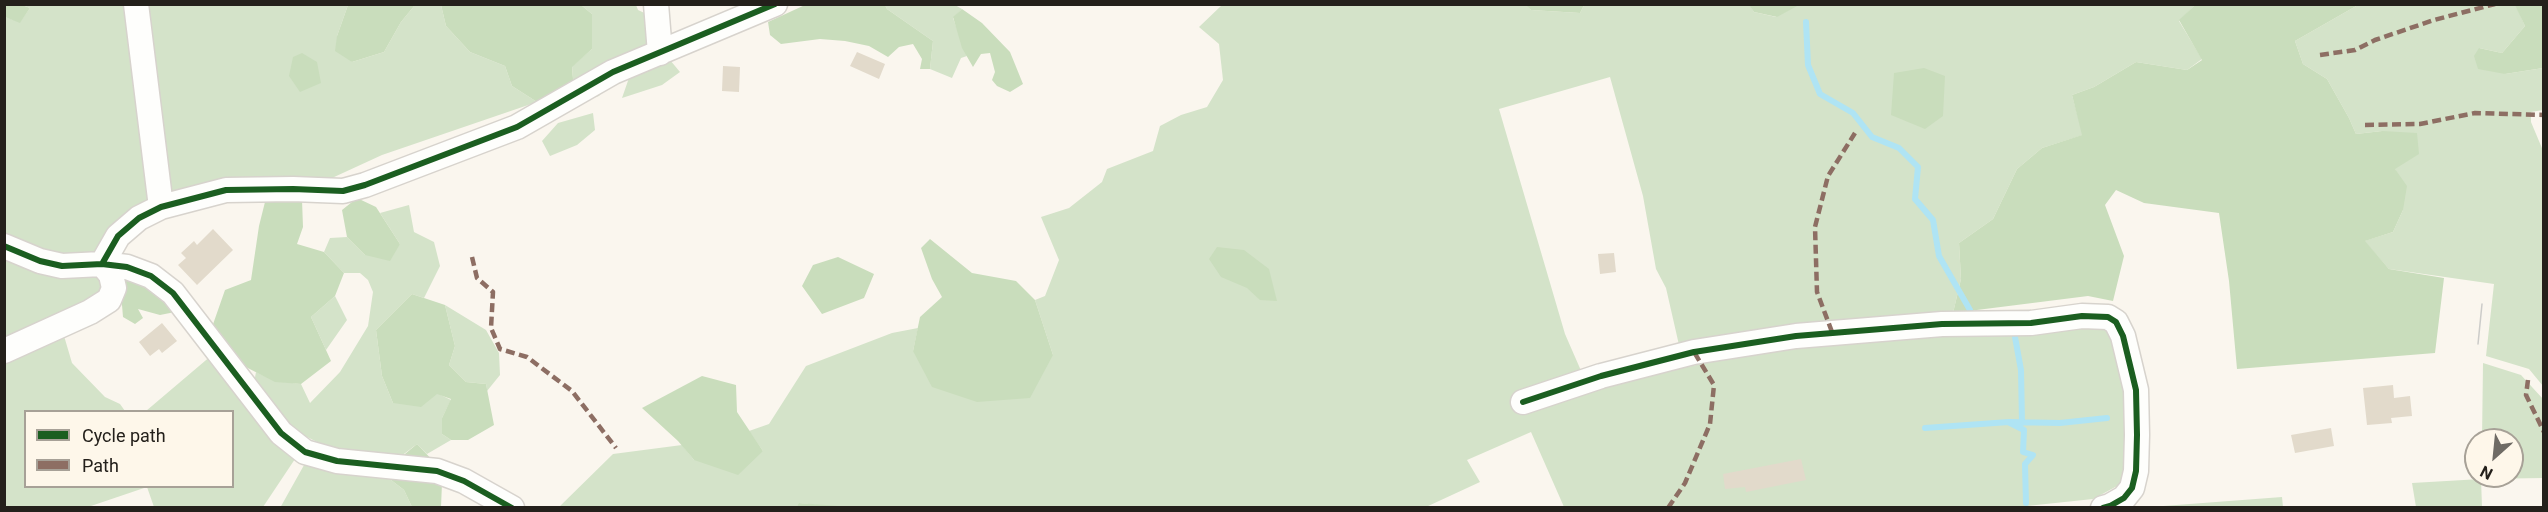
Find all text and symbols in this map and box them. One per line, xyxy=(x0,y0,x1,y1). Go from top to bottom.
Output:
legend xyxy=(24,410,234,488)
text: Cycle path xyxy=(82,425,166,446)
north arrow xyxy=(2464,428,2524,488)
text: Path xyxy=(82,455,119,476)
text: N xyxy=(2477,462,2496,484)

